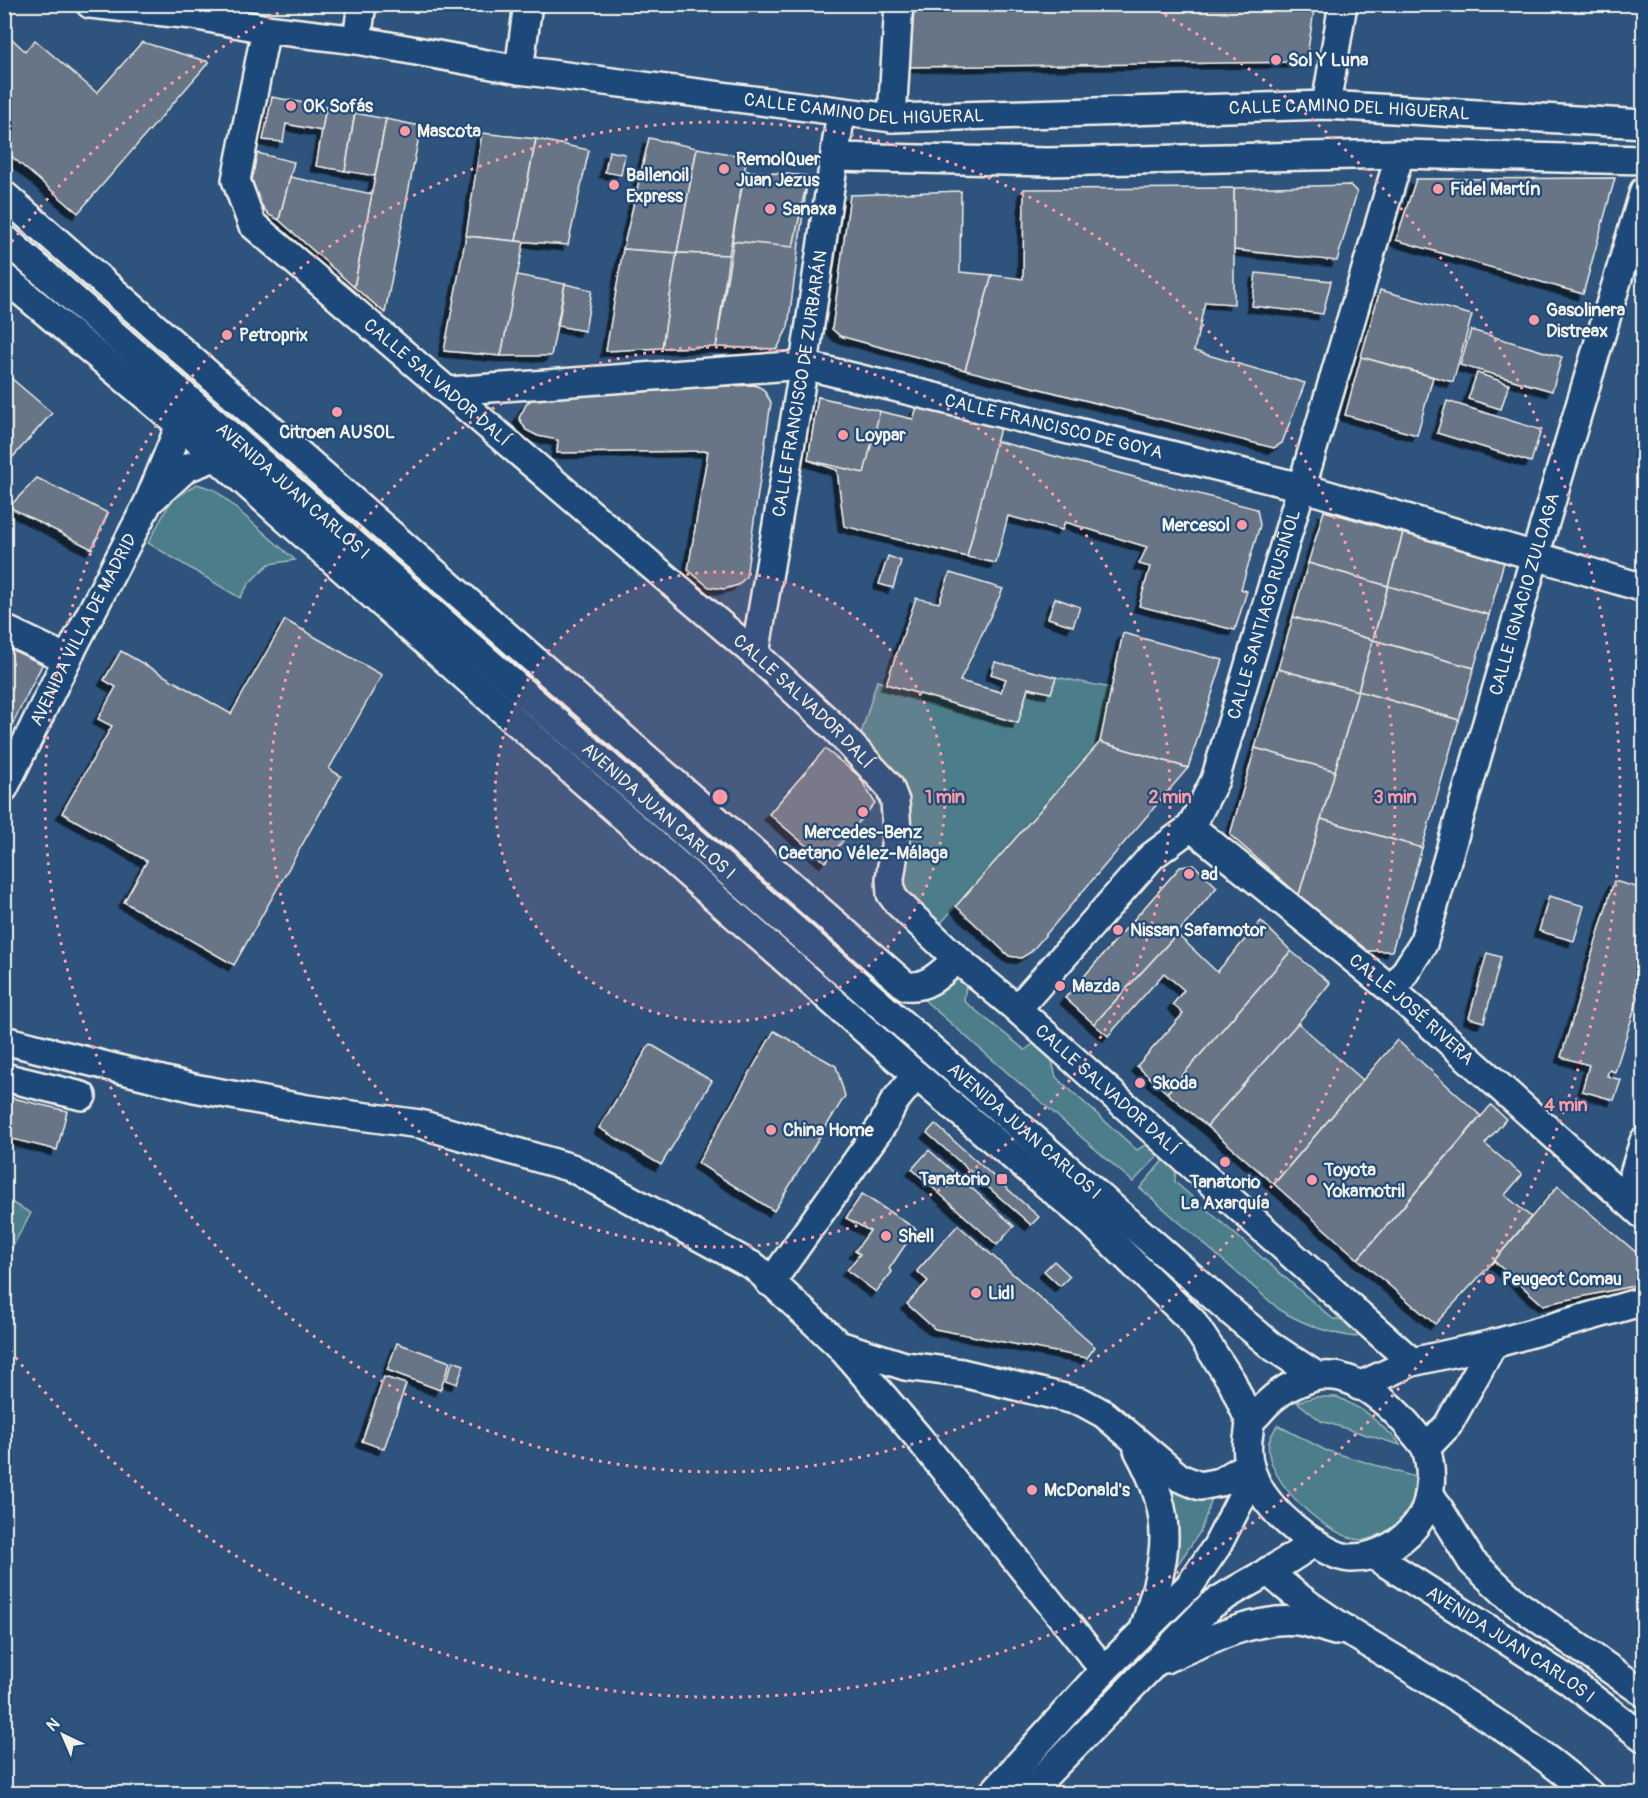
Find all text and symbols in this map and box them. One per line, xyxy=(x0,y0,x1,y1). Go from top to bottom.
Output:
place label: Sol Y Luna xyxy=(1288,49,1369,72)
marker: Sol Y Luna xyxy=(1269,53,1283,67)
street label: CALLE CAMINO DEL HIGUERAL xyxy=(743,88,985,130)
street label: CALLE CAMINO DEL HIGUERAL xyxy=(1228,94,1471,126)
place label: OK Sofás xyxy=(303,95,374,118)
marker: OK Sofás xyxy=(284,99,298,113)
place label: Mascota xyxy=(417,120,481,143)
marker: Mascota xyxy=(398,124,412,138)
place label: RemolQuer Juan Jezus xyxy=(736,148,821,192)
marker: RemolQuer Juan Jezus xyxy=(717,162,731,176)
place label: Ballenoil Express xyxy=(626,164,689,208)
marker: Ballenoil Express xyxy=(607,178,621,192)
place label: Fidel Martín xyxy=(1450,178,1540,201)
marker: Fidel Martín xyxy=(1431,182,1445,196)
place label: Sanaxa xyxy=(782,198,837,221)
marker: Sanaxa xyxy=(763,202,777,216)
street label: CALLE FRANCISCO DE ZURBARÁN xyxy=(767,249,833,519)
place label: Gasolinera Distreax xyxy=(1546,299,1626,343)
marker: Gasolinera Distreax xyxy=(1527,313,1541,327)
street label: CALLE SALVADOR DALÍ xyxy=(359,314,514,451)
place label: Petroprix xyxy=(239,324,308,347)
marker: Petroprix xyxy=(220,328,234,342)
street label: CALLE FRANCISCO DE GOYA xyxy=(942,389,1165,465)
marker: Citroen AUSOL xyxy=(330,405,344,419)
street label: AVENIDA JUAN CARLOS I xyxy=(211,418,374,565)
place label: Citroen AUSOL xyxy=(279,421,395,444)
place label: Loypar xyxy=(855,424,906,447)
marker: Loypar xyxy=(836,428,850,442)
street label: CALLE IGNACIO ZULOAGA xyxy=(1484,490,1565,698)
street label: CALLE SANTIAGO RUSIÑOL xyxy=(1223,507,1306,722)
place label: Mercesol xyxy=(1162,514,1230,537)
marker: Mercesol xyxy=(1235,518,1249,532)
street label: AVENIDA VILLA DE MADRID xyxy=(25,530,142,730)
street label: CALLE SALVADOR DALÍ xyxy=(728,629,878,774)
street label: AVENIDA JUAN CARLOS I xyxy=(577,738,740,885)
text: 1 min xyxy=(925,786,965,809)
text: 2 min xyxy=(1148,786,1192,809)
text: 3 min xyxy=(1373,786,1417,809)
centre of rings xyxy=(710,787,730,807)
marker: Mercedes-Benz Caetano Vélez-Málaga xyxy=(856,805,870,819)
place label: Mercedes-Benz Caetano Vélez-Málaga xyxy=(778,821,948,865)
place label: ad xyxy=(1201,863,1218,886)
marker: ad xyxy=(1182,867,1196,881)
place label: Nissan Safamotor xyxy=(1130,919,1267,942)
marker: Nissan Safamotor xyxy=(1111,923,1125,937)
street label: CALLE JOSÉ RIVERA xyxy=(1344,949,1479,1070)
place label: Mazda xyxy=(1072,975,1121,998)
marker: Mazda xyxy=(1053,979,1067,993)
street label: CALLE SALVADOR DALÍ xyxy=(1030,1019,1183,1160)
street label: AVENIDA JUAN CARLOS I xyxy=(943,1058,1106,1205)
place label: Skoda xyxy=(1152,1072,1198,1095)
marker: Skoda xyxy=(1133,1076,1147,1090)
text: 4 min xyxy=(1544,1094,1588,1117)
place label: China Home xyxy=(783,1119,875,1142)
marker: China Home xyxy=(764,1123,778,1137)
marker: Tanatorio La Axarquía xyxy=(1218,1155,1232,1169)
place label: Toyota Yokamotril xyxy=(1323,1159,1405,1203)
place label: Tanatorio xyxy=(918,1168,990,1191)
place label: Tanatorio La Axarquía xyxy=(1181,1171,1270,1215)
marker: Tanatorio xyxy=(995,1172,1009,1186)
marker: Toyota Yokamotril xyxy=(1305,1173,1319,1187)
place label: Shell xyxy=(898,1225,934,1248)
marker: Shell xyxy=(879,1229,893,1243)
place label: Peugeot Comau xyxy=(1502,1268,1622,1291)
marker: Peugeot Comau xyxy=(1483,1272,1497,1286)
place label: Lidl xyxy=(988,1282,1014,1305)
marker: Lidl xyxy=(969,1286,983,1300)
place label: McDonald's xyxy=(1044,1479,1131,1502)
marker: McDonald's xyxy=(1025,1483,1039,1497)
street label: AVENIDA JUAN CARLOS I xyxy=(1422,1581,1599,1708)
north arrow xyxy=(33,1705,93,1765)
text: N xyxy=(42,1714,64,1736)

